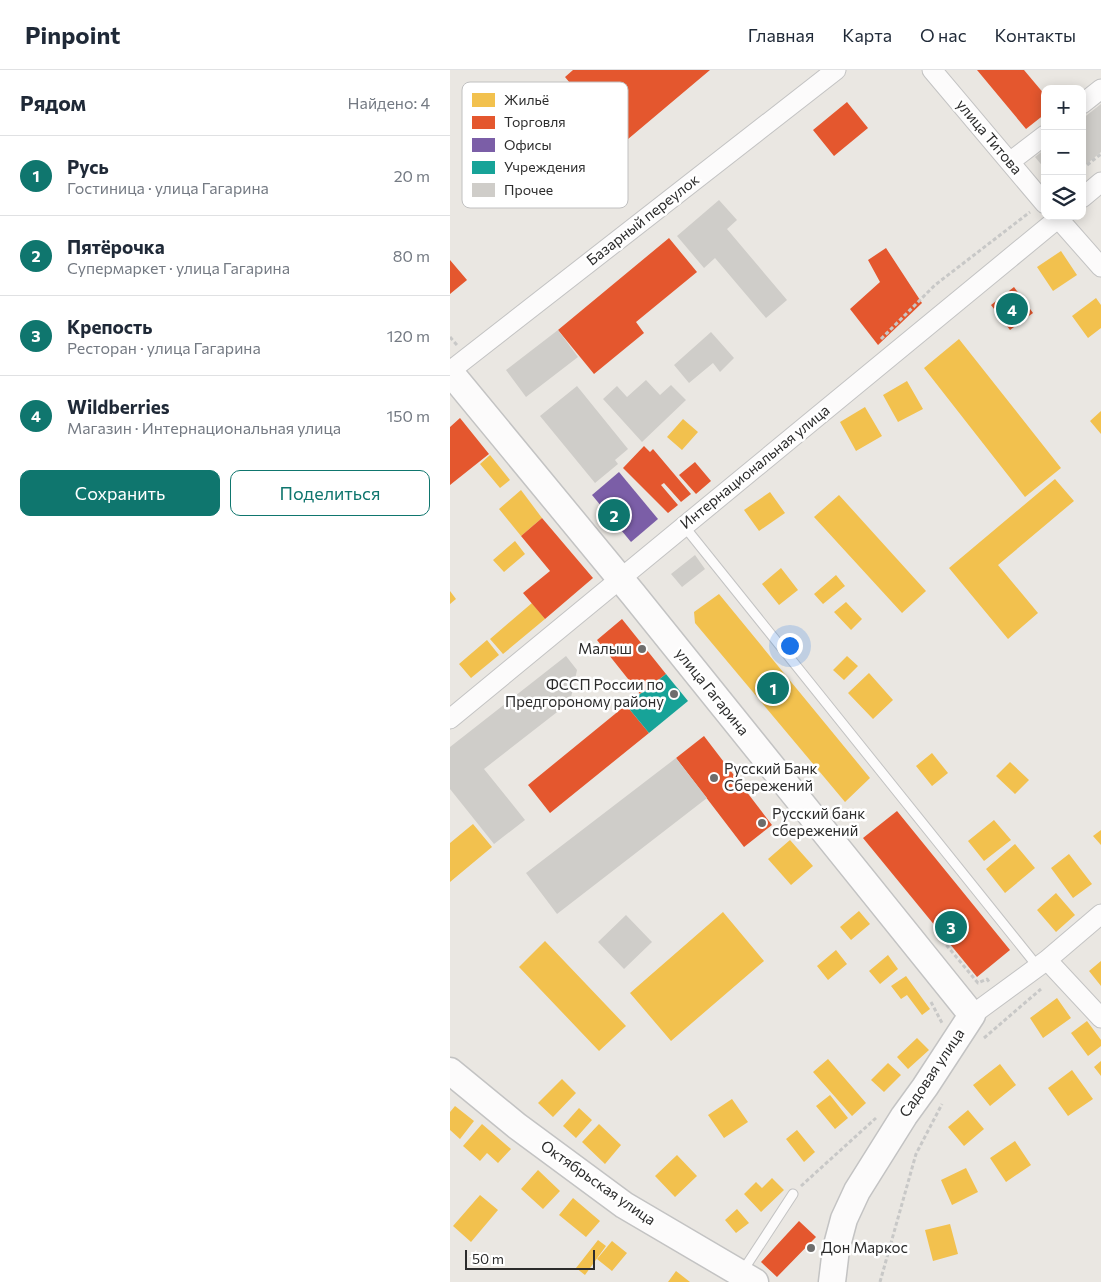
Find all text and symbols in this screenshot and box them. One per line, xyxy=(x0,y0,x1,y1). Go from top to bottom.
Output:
text: Pinpoint xyxy=(25,20,120,49)
text: Главная xyxy=(748,24,814,46)
text: Карта xyxy=(842,24,892,46)
text: О нас xyxy=(920,24,967,46)
text: Контакты xyxy=(995,24,1076,46)
legend xyxy=(462,82,628,208)
map controls xyxy=(1041,85,1086,220)
button: + xyxy=(1041,85,1086,130)
text: Рядом xyxy=(20,90,86,115)
text: Жильё xyxy=(504,91,549,108)
text: Найдено: 4 xyxy=(348,93,430,112)
street label: улица Титова xyxy=(953,95,1026,178)
text: Торговля xyxy=(504,113,566,130)
button: − xyxy=(1041,130,1086,175)
text: Офисы xyxy=(504,136,552,153)
text: Русь xyxy=(67,155,109,178)
text: Учреждения xyxy=(504,158,586,175)
text: 1 xyxy=(32,166,40,185)
text: 20 m xyxy=(394,166,430,185)
street label: Базарный переулок xyxy=(583,170,702,269)
button: layers xyxy=(1041,175,1086,220)
text: Гостиница · улица Гагарина xyxy=(67,178,269,197)
text: Прочее xyxy=(504,181,553,198)
text: Пятёрочка xyxy=(67,235,165,258)
text: 2 xyxy=(31,246,41,265)
text: 80 m xyxy=(393,246,430,265)
text: Супермаркет · улица Гагарина xyxy=(67,258,290,277)
pin: 4 xyxy=(996,290,1028,328)
text: Крепость xyxy=(67,315,152,338)
text: 3 xyxy=(31,326,41,345)
text: 120 m xyxy=(387,326,430,345)
text: Ресторан · улица Гагарина xyxy=(67,338,261,357)
text: Wildberries xyxy=(67,395,170,418)
street label: Интернациональная улица xyxy=(676,400,833,532)
text: 4 xyxy=(31,406,41,425)
text: 150 m xyxy=(387,406,430,425)
text: Магазин · Интернациональная улица xyxy=(67,418,341,437)
button: Сохранить xyxy=(20,470,220,516)
button: Поделиться xyxy=(230,470,430,516)
pin: 2 xyxy=(598,496,630,534)
your location xyxy=(777,633,803,659)
place label: Малыш xyxy=(578,639,632,657)
marker: Малыш xyxy=(636,643,648,655)
street label: улица Гагарина xyxy=(672,644,753,739)
pin: 1 xyxy=(757,669,789,707)
place label: ФССП России по Предгороному району xyxy=(505,675,664,710)
marker: ФССП России по Предгороному району xyxy=(668,688,680,700)
place label: Русский Банк Сбережений xyxy=(724,759,818,794)
marker: Русский Банк Сбережений xyxy=(708,772,720,784)
place label: Русский банк сбережений xyxy=(772,804,865,839)
marker: Русский банк сбережений xyxy=(756,817,768,829)
pin: 3 xyxy=(935,908,967,946)
street label: Садовая улица xyxy=(895,1025,968,1120)
street label: Октябрьская улица xyxy=(538,1136,659,1228)
place label: Дон Маркос xyxy=(821,1238,908,1256)
marker: Дон Маркос xyxy=(805,1242,817,1254)
scale bar xyxy=(465,1247,595,1270)
text: 50 m xyxy=(472,1250,504,1267)

